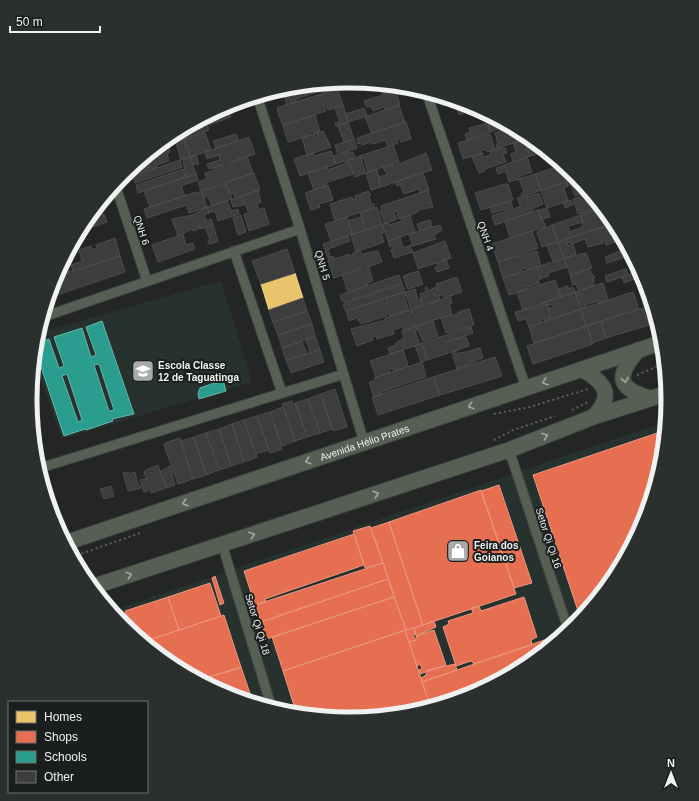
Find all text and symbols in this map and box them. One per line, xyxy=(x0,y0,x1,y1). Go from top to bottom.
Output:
scale bar xyxy=(10,8,100,34)
text: 50 m xyxy=(16,15,43,29)
street label: QNH 6 xyxy=(132,214,152,247)
street label: QNH 4 xyxy=(475,220,496,253)
street label: QNH 5 xyxy=(313,249,332,282)
school or university icon: Escola Classe 12 de Taguatinga xyxy=(130,358,156,384)
place label: Escola Classe 12 de Taguatinga xyxy=(158,360,239,383)
one-way arrow xyxy=(620,376,629,383)
one-way arrow xyxy=(541,377,548,386)
one-way arrow xyxy=(468,402,475,410)
street label: Avenida Hélio Prates xyxy=(319,423,411,463)
one-way arrow xyxy=(542,432,549,440)
one-way arrow xyxy=(304,456,311,465)
one-way arrow xyxy=(372,490,379,499)
one-way arrow xyxy=(181,499,188,507)
street label: Setor Qi Qi 16 xyxy=(534,506,564,570)
one-way arrow xyxy=(248,531,255,539)
shop icon: Feira dos Goianos xyxy=(445,538,471,564)
place label: Feira dos Goianos xyxy=(474,540,519,563)
one-way arrow xyxy=(125,572,132,580)
street label: Setor Qi Qi 18 xyxy=(243,592,272,656)
legend xyxy=(8,701,148,793)
text: Homes xyxy=(44,710,82,724)
text: Shops xyxy=(44,730,78,744)
text: Schools xyxy=(44,750,87,764)
north arrow xyxy=(651,753,691,793)
text: N xyxy=(667,757,675,769)
text: Other xyxy=(44,770,74,784)

